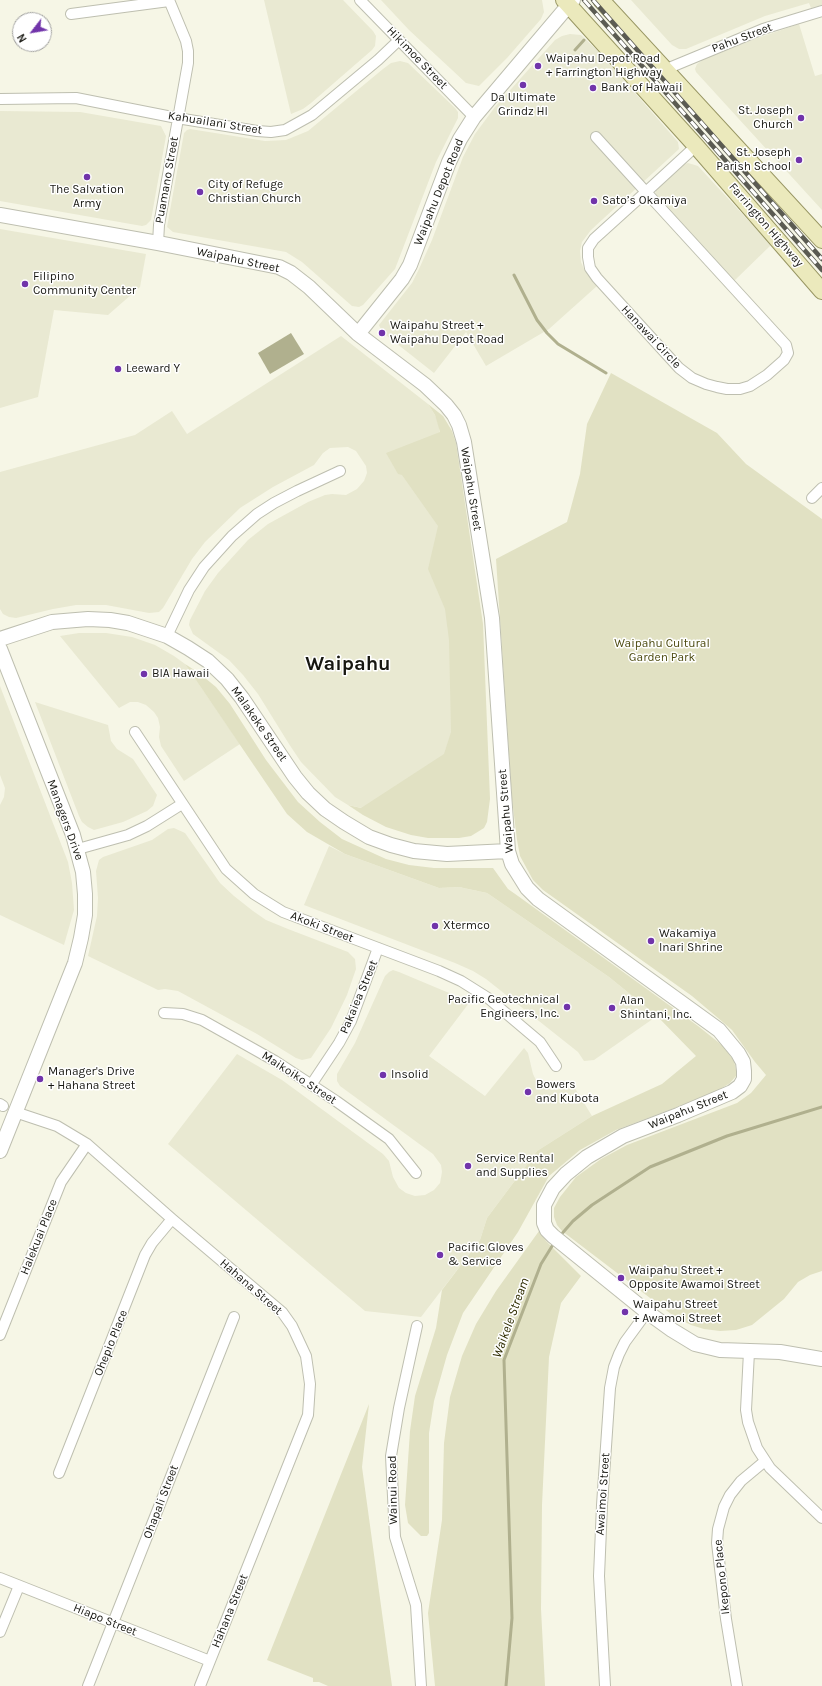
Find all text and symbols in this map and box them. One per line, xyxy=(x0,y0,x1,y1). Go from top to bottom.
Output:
north arrow xyxy=(12,12,52,52)
street label: Pahu Street xyxy=(710,20,774,56)
street label: Hikimoe Street xyxy=(383,24,451,92)
text: N xyxy=(15,31,30,45)
place label: Waipahu Depot Road + Farrington Highway xyxy=(546,52,662,80)
marker: Waipahu Depot Road + Farrington Highway xyxy=(533,61,543,71)
marker: Da Ultimate Grindz HI xyxy=(518,80,528,90)
place label: Bank of Hawaii xyxy=(601,81,683,95)
marker: Bank of Hawaii xyxy=(588,83,598,93)
place label: Da Ultimate Grindz HI xyxy=(490,91,556,119)
place label: St. Joseph Church xyxy=(738,104,793,132)
street label: Kahuailani Street xyxy=(167,108,263,138)
marker: St. Joseph Church xyxy=(796,113,806,123)
street label: Puamano Street xyxy=(152,135,182,225)
street label: Waipahu Depot Road xyxy=(411,136,467,248)
place label: St. Joseph Parish School xyxy=(716,146,791,174)
marker: St. Joseph Parish School xyxy=(794,155,804,165)
marker: The Salvation Army xyxy=(82,172,92,182)
place label: City of Refuge Christian Church xyxy=(208,178,301,206)
street label: Farrington Highway xyxy=(726,180,806,270)
place label: The Salvation Army xyxy=(50,183,124,211)
marker: City of Refuge Christian Church xyxy=(195,187,205,197)
place label: Sato’s Okamiya xyxy=(602,194,687,208)
marker: Sato’s Okamiya xyxy=(589,196,599,206)
street label: Waipahu Street xyxy=(195,244,281,276)
place label: Filipino Community Center xyxy=(33,270,136,298)
marker: Filipino Community Center xyxy=(20,279,30,289)
street label: Hanawai Circle xyxy=(618,302,684,372)
place label: Waipahu Street + Waipahu Depot Road xyxy=(390,319,504,347)
marker: Waipahu Street + Waipahu Depot Road xyxy=(377,328,387,338)
place label: Leeward Y xyxy=(126,362,180,376)
marker: Leeward Y xyxy=(113,364,123,374)
street label: Waipahu Street xyxy=(457,446,485,532)
park label: Waipahu Cultural Garden Park xyxy=(614,637,710,665)
district label: Waipahu xyxy=(305,652,391,676)
place label: BIA Hawaii xyxy=(152,667,210,681)
marker: BIA Hawaii xyxy=(139,669,149,679)
street label: Malakeke Street xyxy=(228,684,290,764)
street label: Waipahu Street xyxy=(495,768,517,854)
street label: Managers Drive xyxy=(44,778,86,862)
street label: Akoki Street xyxy=(288,908,356,946)
place label: Xtermco xyxy=(443,919,490,933)
marker: Xtermco xyxy=(430,921,440,931)
place label: Wakamiya Inari Shrine xyxy=(659,927,723,955)
marker: Wakamiya Inari Shrine xyxy=(646,936,656,946)
street label: Pakaiea Street xyxy=(337,958,381,1036)
place label: Pacific Geotechnical Engineers, Inc. xyxy=(448,993,559,1021)
place label: Alan Shintani, Inc. xyxy=(620,994,692,1022)
marker: Pacific Geotechnical Engineers, Inc. xyxy=(562,1002,572,1012)
marker: Alan Shintani, Inc. xyxy=(607,1003,617,1013)
street label: Maikoiko Street xyxy=(259,1048,339,1108)
place label: Manager's Drive + Hahana Street xyxy=(48,1065,135,1093)
place label: Insolid xyxy=(391,1068,429,1082)
marker: Insolid xyxy=(378,1070,388,1080)
marker: Manager's Drive + Hahana Street xyxy=(35,1074,45,1084)
place label: Bowers and Kubota xyxy=(536,1078,599,1106)
marker: Bowers and Kubota xyxy=(523,1087,533,1097)
street label: Waipahu Street xyxy=(646,1088,730,1132)
place label: Service Rental and Supplies xyxy=(476,1152,554,1180)
marker: Service Rental and Supplies xyxy=(463,1161,473,1171)
street label: Halekuai Place xyxy=(17,1197,61,1277)
place label: Pacific Gloves & Service xyxy=(448,1241,524,1269)
marker: Pacific Gloves & Service xyxy=(435,1250,445,1260)
street label: Hahana Street xyxy=(217,1256,285,1318)
place label: Waipahu Street + Opposite Awamoi Street xyxy=(629,1264,760,1292)
marker: Waipahu Street + Opposite Awamoi Street xyxy=(616,1273,626,1283)
water label: Waikele Stream xyxy=(489,1276,533,1360)
place label: Waipahu Street + Awamoi Street xyxy=(633,1298,721,1326)
marker: Waipahu Street + Awamoi Street xyxy=(620,1307,630,1317)
street label: Ohepio Place xyxy=(91,1308,131,1378)
street label: Awaimoi Street xyxy=(593,1452,613,1536)
street label: Wainui Road xyxy=(385,1455,401,1525)
street label: Ohapali Street xyxy=(140,1463,182,1541)
street label: Ikepono Place xyxy=(711,1539,733,1615)
street label: Hahana Street xyxy=(209,1572,251,1650)
street label: Hiapo Street xyxy=(71,1601,139,1639)

